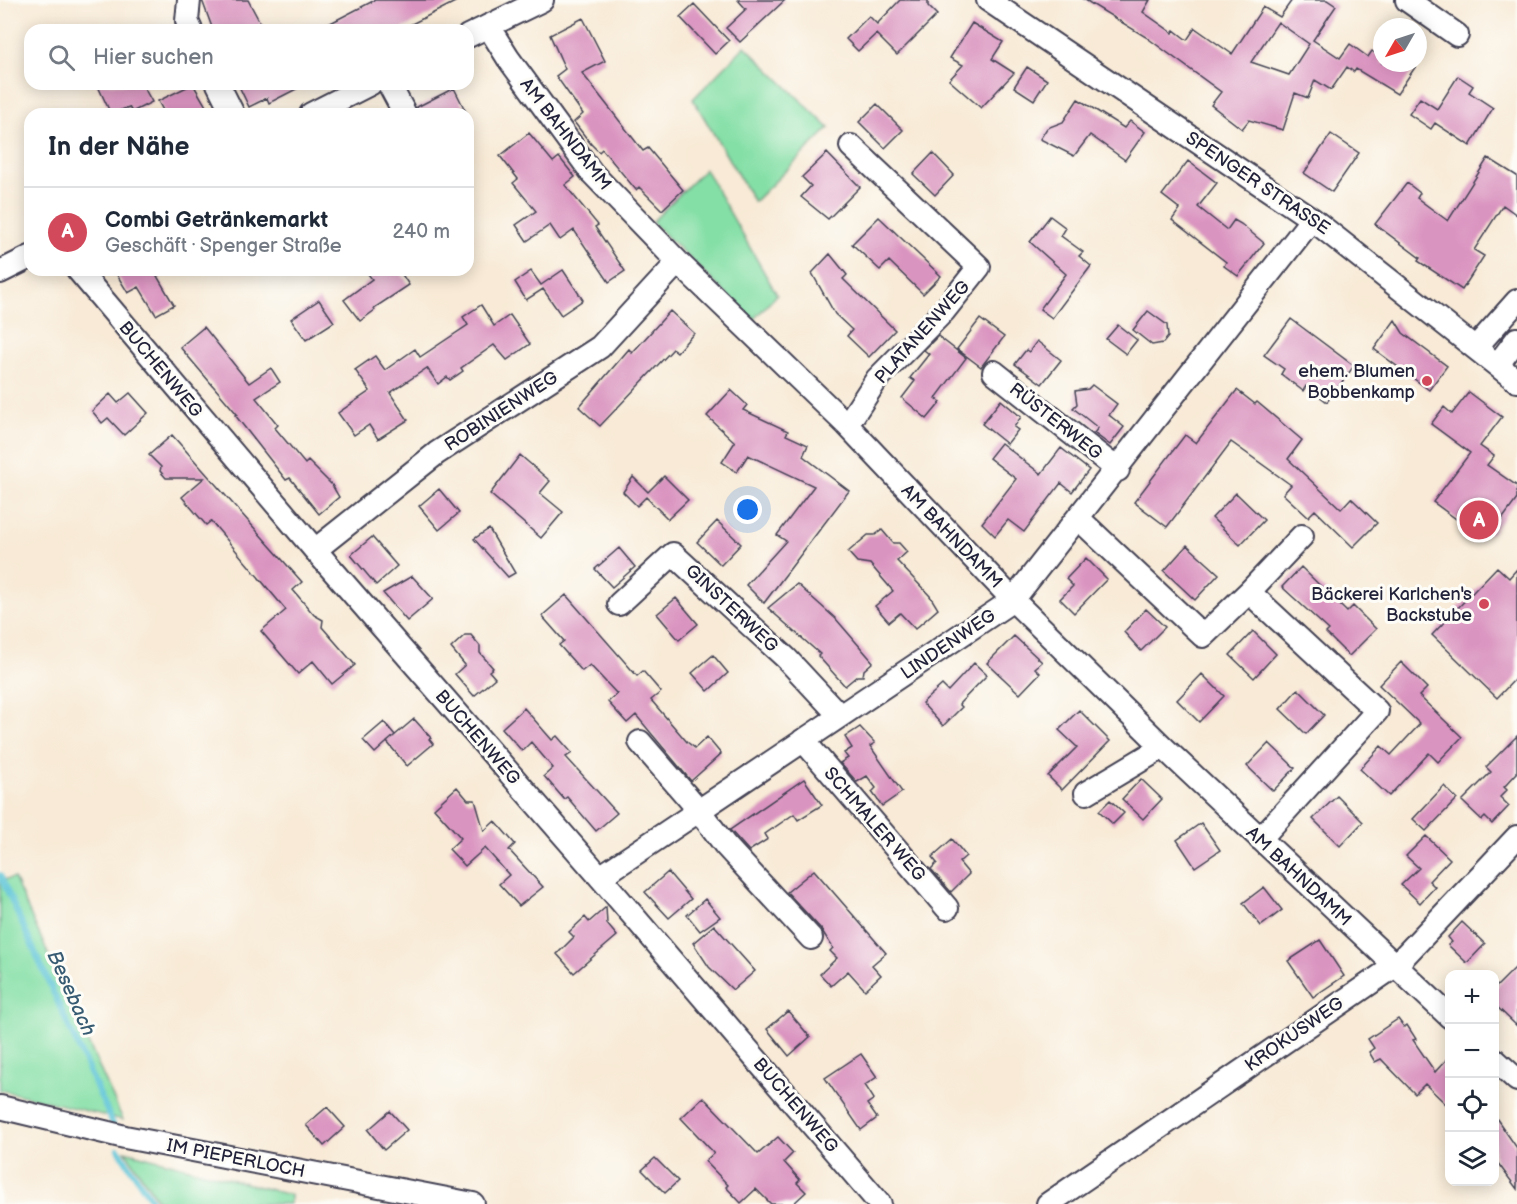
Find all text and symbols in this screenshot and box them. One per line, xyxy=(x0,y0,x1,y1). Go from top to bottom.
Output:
north arrow xyxy=(1373,18,1427,72)
search box xyxy=(24,24,474,90)
icon: search xyxy=(45,41,78,74)
text: Hier suchen xyxy=(93,44,214,71)
street label: AM BAHNDAMM xyxy=(515,74,616,194)
street label: SPENGER STRASSE xyxy=(1182,127,1334,239)
text: In der Nähe xyxy=(48,132,190,163)
text: Combi Getränkemarkt xyxy=(105,207,328,234)
text: A xyxy=(61,220,74,244)
text: 240 m xyxy=(393,220,450,244)
text: Geschäft · Spenger Straße xyxy=(105,234,342,258)
street label: PLATANENWEG xyxy=(871,276,974,388)
street label: BUCHENWEG xyxy=(114,317,207,421)
place label: ehem. Blumen Bobbenkamp xyxy=(1298,361,1415,403)
street label: ROBINIENWEG xyxy=(441,367,562,456)
marker: ehem. Blumen Bobbenkamp xyxy=(1420,374,1434,388)
street label: RÜSTERWEG xyxy=(1005,378,1107,464)
street label: AM BAHNDAMM xyxy=(897,480,1006,593)
your location xyxy=(733,495,762,524)
pin: A xyxy=(1460,498,1498,542)
street label: GINSTERWEG xyxy=(681,560,782,657)
place label: Bäckerei Karlchen's Backstube xyxy=(1311,584,1472,626)
marker: Bäckerei Karlchen's Backstube xyxy=(1477,597,1491,611)
street label: LINDENWEG xyxy=(897,605,1000,684)
street label: BUCHENWEG xyxy=(431,686,524,789)
street label: SCHMALER WEG xyxy=(819,763,930,886)
street label: AM BAHNDAMM xyxy=(1242,822,1356,930)
water label: Besebach xyxy=(42,947,101,1040)
map controls xyxy=(1445,970,1499,1186)
button: + xyxy=(1445,970,1499,1024)
street label: KROKUSWEG xyxy=(1241,993,1348,1076)
button: − xyxy=(1445,1024,1499,1078)
street label: BUCHENWEG xyxy=(749,1054,842,1157)
button: locate xyxy=(1445,1078,1499,1132)
button: layers xyxy=(1445,1132,1499,1186)
street label: IM PIEPERLOCH xyxy=(165,1135,307,1182)

